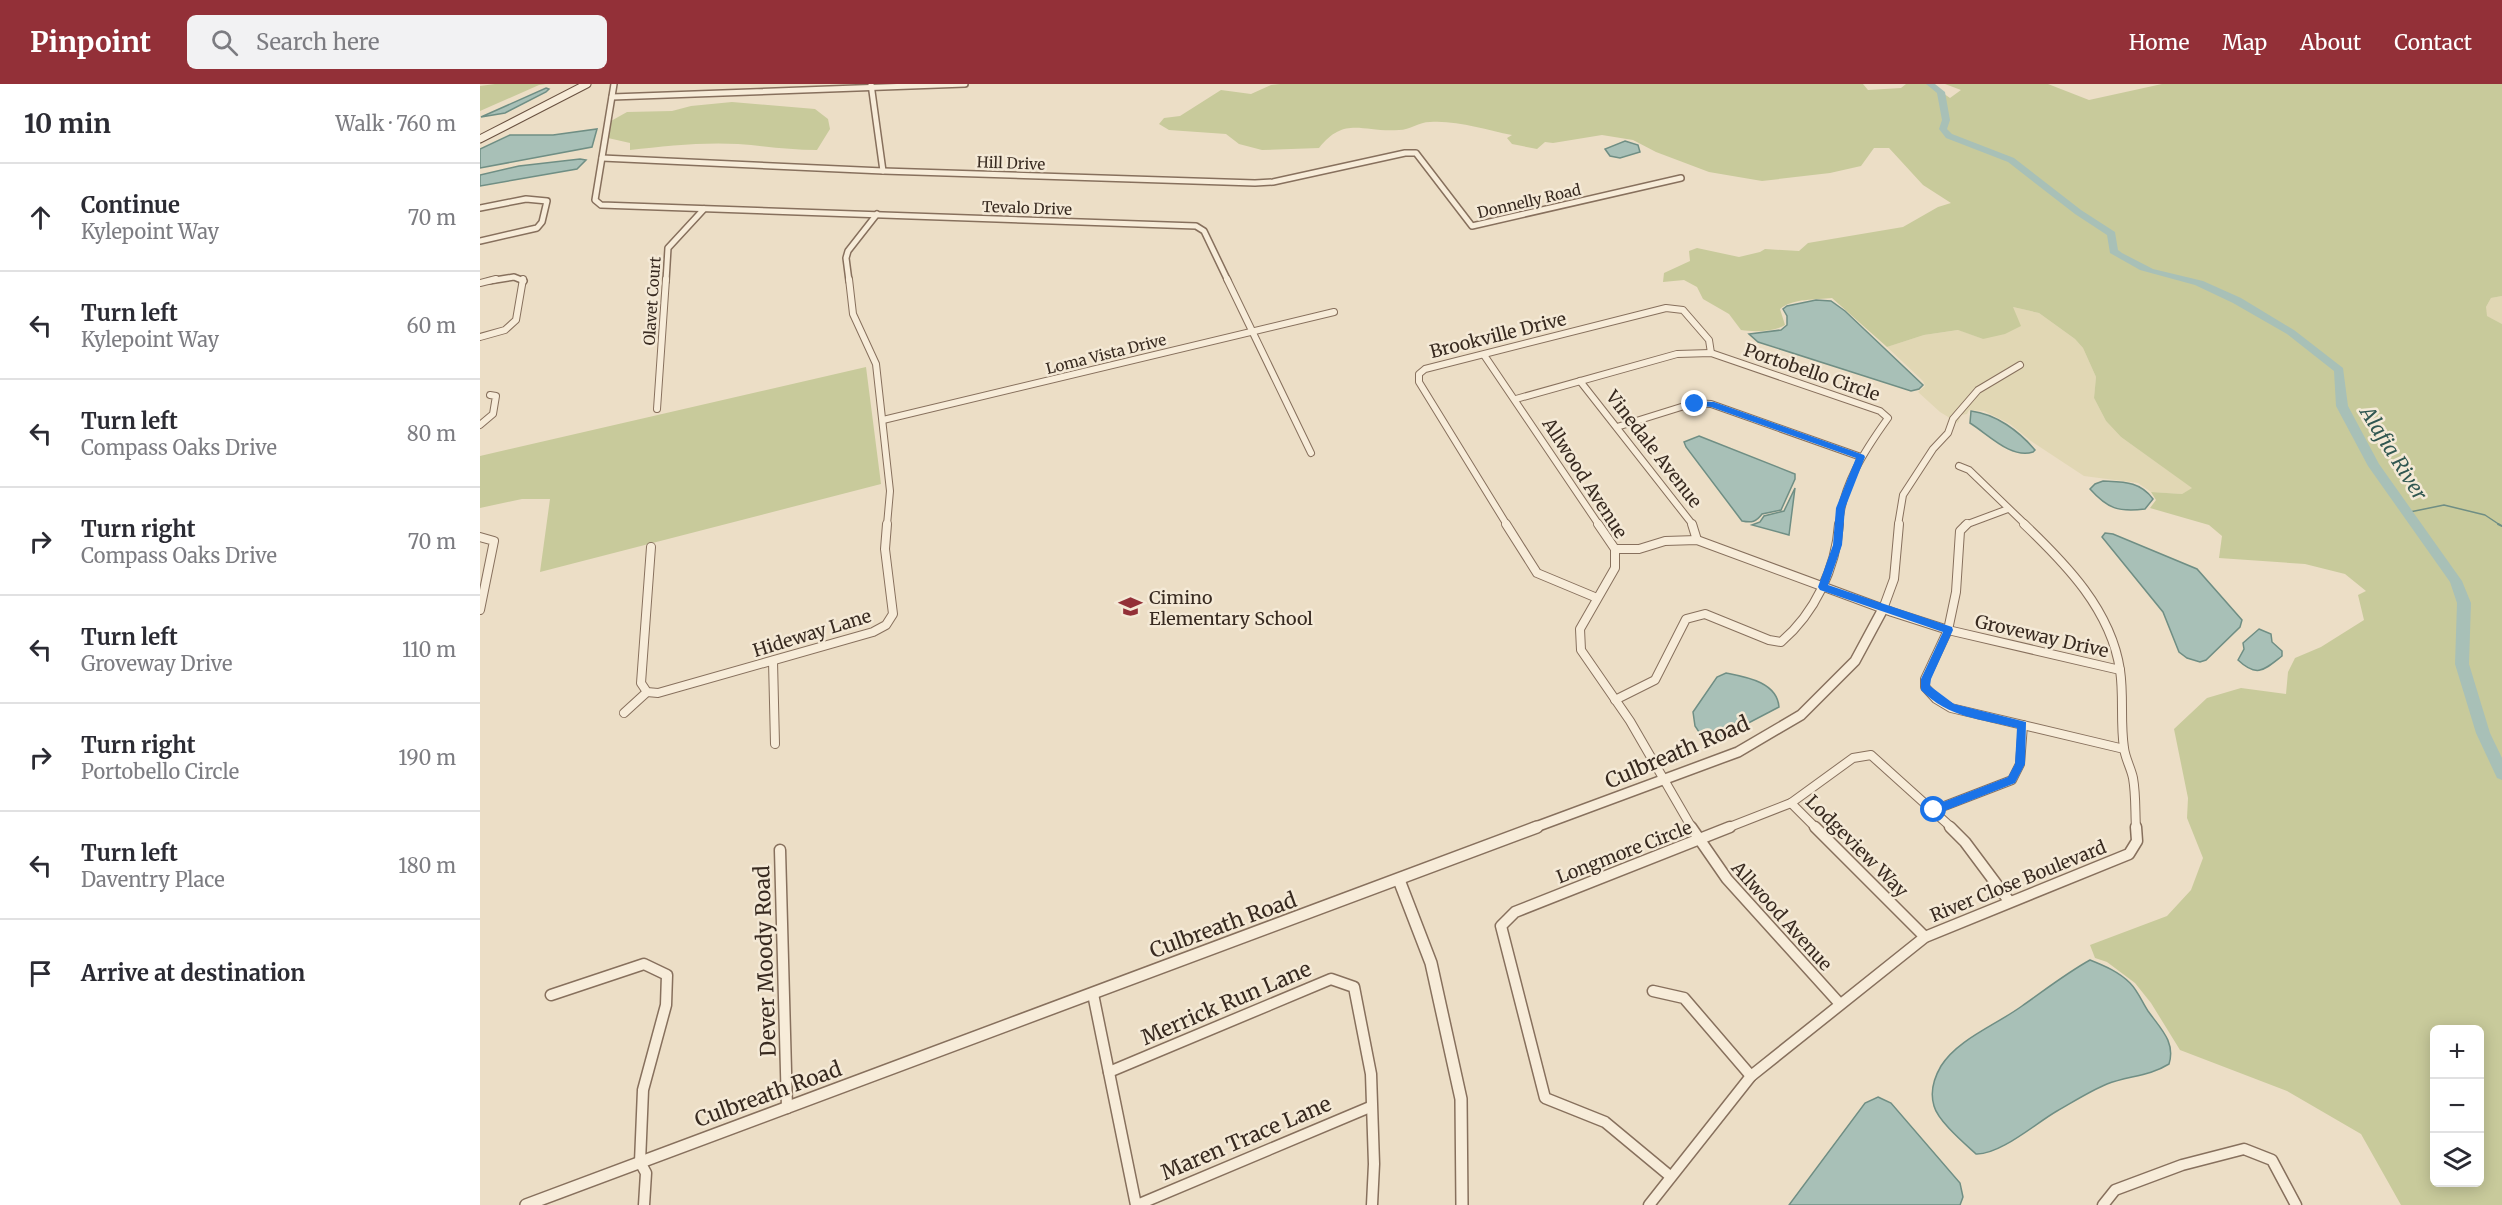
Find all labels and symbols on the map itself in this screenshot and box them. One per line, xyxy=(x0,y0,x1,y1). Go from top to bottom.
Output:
street label: Hill Drive xyxy=(976,152,1046,174)
street label: Donnelly Road xyxy=(1475,180,1583,222)
street label: Tevalo Drive xyxy=(982,197,1073,219)
street label: Olavet Court xyxy=(639,256,665,346)
street label: Brookville Drive xyxy=(1427,307,1569,363)
street label: Loma Vista Drive xyxy=(1044,330,1168,378)
street label: Portobello Circle xyxy=(1741,338,1883,406)
street label: Vinedale Avenue xyxy=(1600,385,1707,512)
route end xyxy=(1681,390,1707,416)
water label: Alafia River xyxy=(2354,400,2433,505)
street label: Allwood Avenue xyxy=(1537,413,1633,543)
place label: Cimino Elementary School xyxy=(1149,586,1313,630)
school or university icon: Cimino Elementary School xyxy=(1118,594,1144,620)
street label: Hideway Lane xyxy=(750,604,874,662)
street label: Groveway Drive xyxy=(1973,609,2111,663)
street label: Culbreath Road xyxy=(1601,709,1754,795)
street label: Lodgeview Way xyxy=(1801,790,1913,902)
route start xyxy=(1920,796,1946,822)
street label: Longmore Circle xyxy=(1553,816,1695,888)
street label: River Close Boulevard xyxy=(1927,835,2109,927)
street label: Allwood Avenue xyxy=(1726,856,1837,975)
street label: Dever Moody Road xyxy=(748,865,782,1057)
street label: Culbreath Road xyxy=(1146,886,1300,964)
street label: Merrick Run Lane xyxy=(1137,955,1315,1051)
street label: Culbreath Road xyxy=(691,1055,845,1133)
street label: Maren Trace Lane xyxy=(1157,1090,1335,1186)

